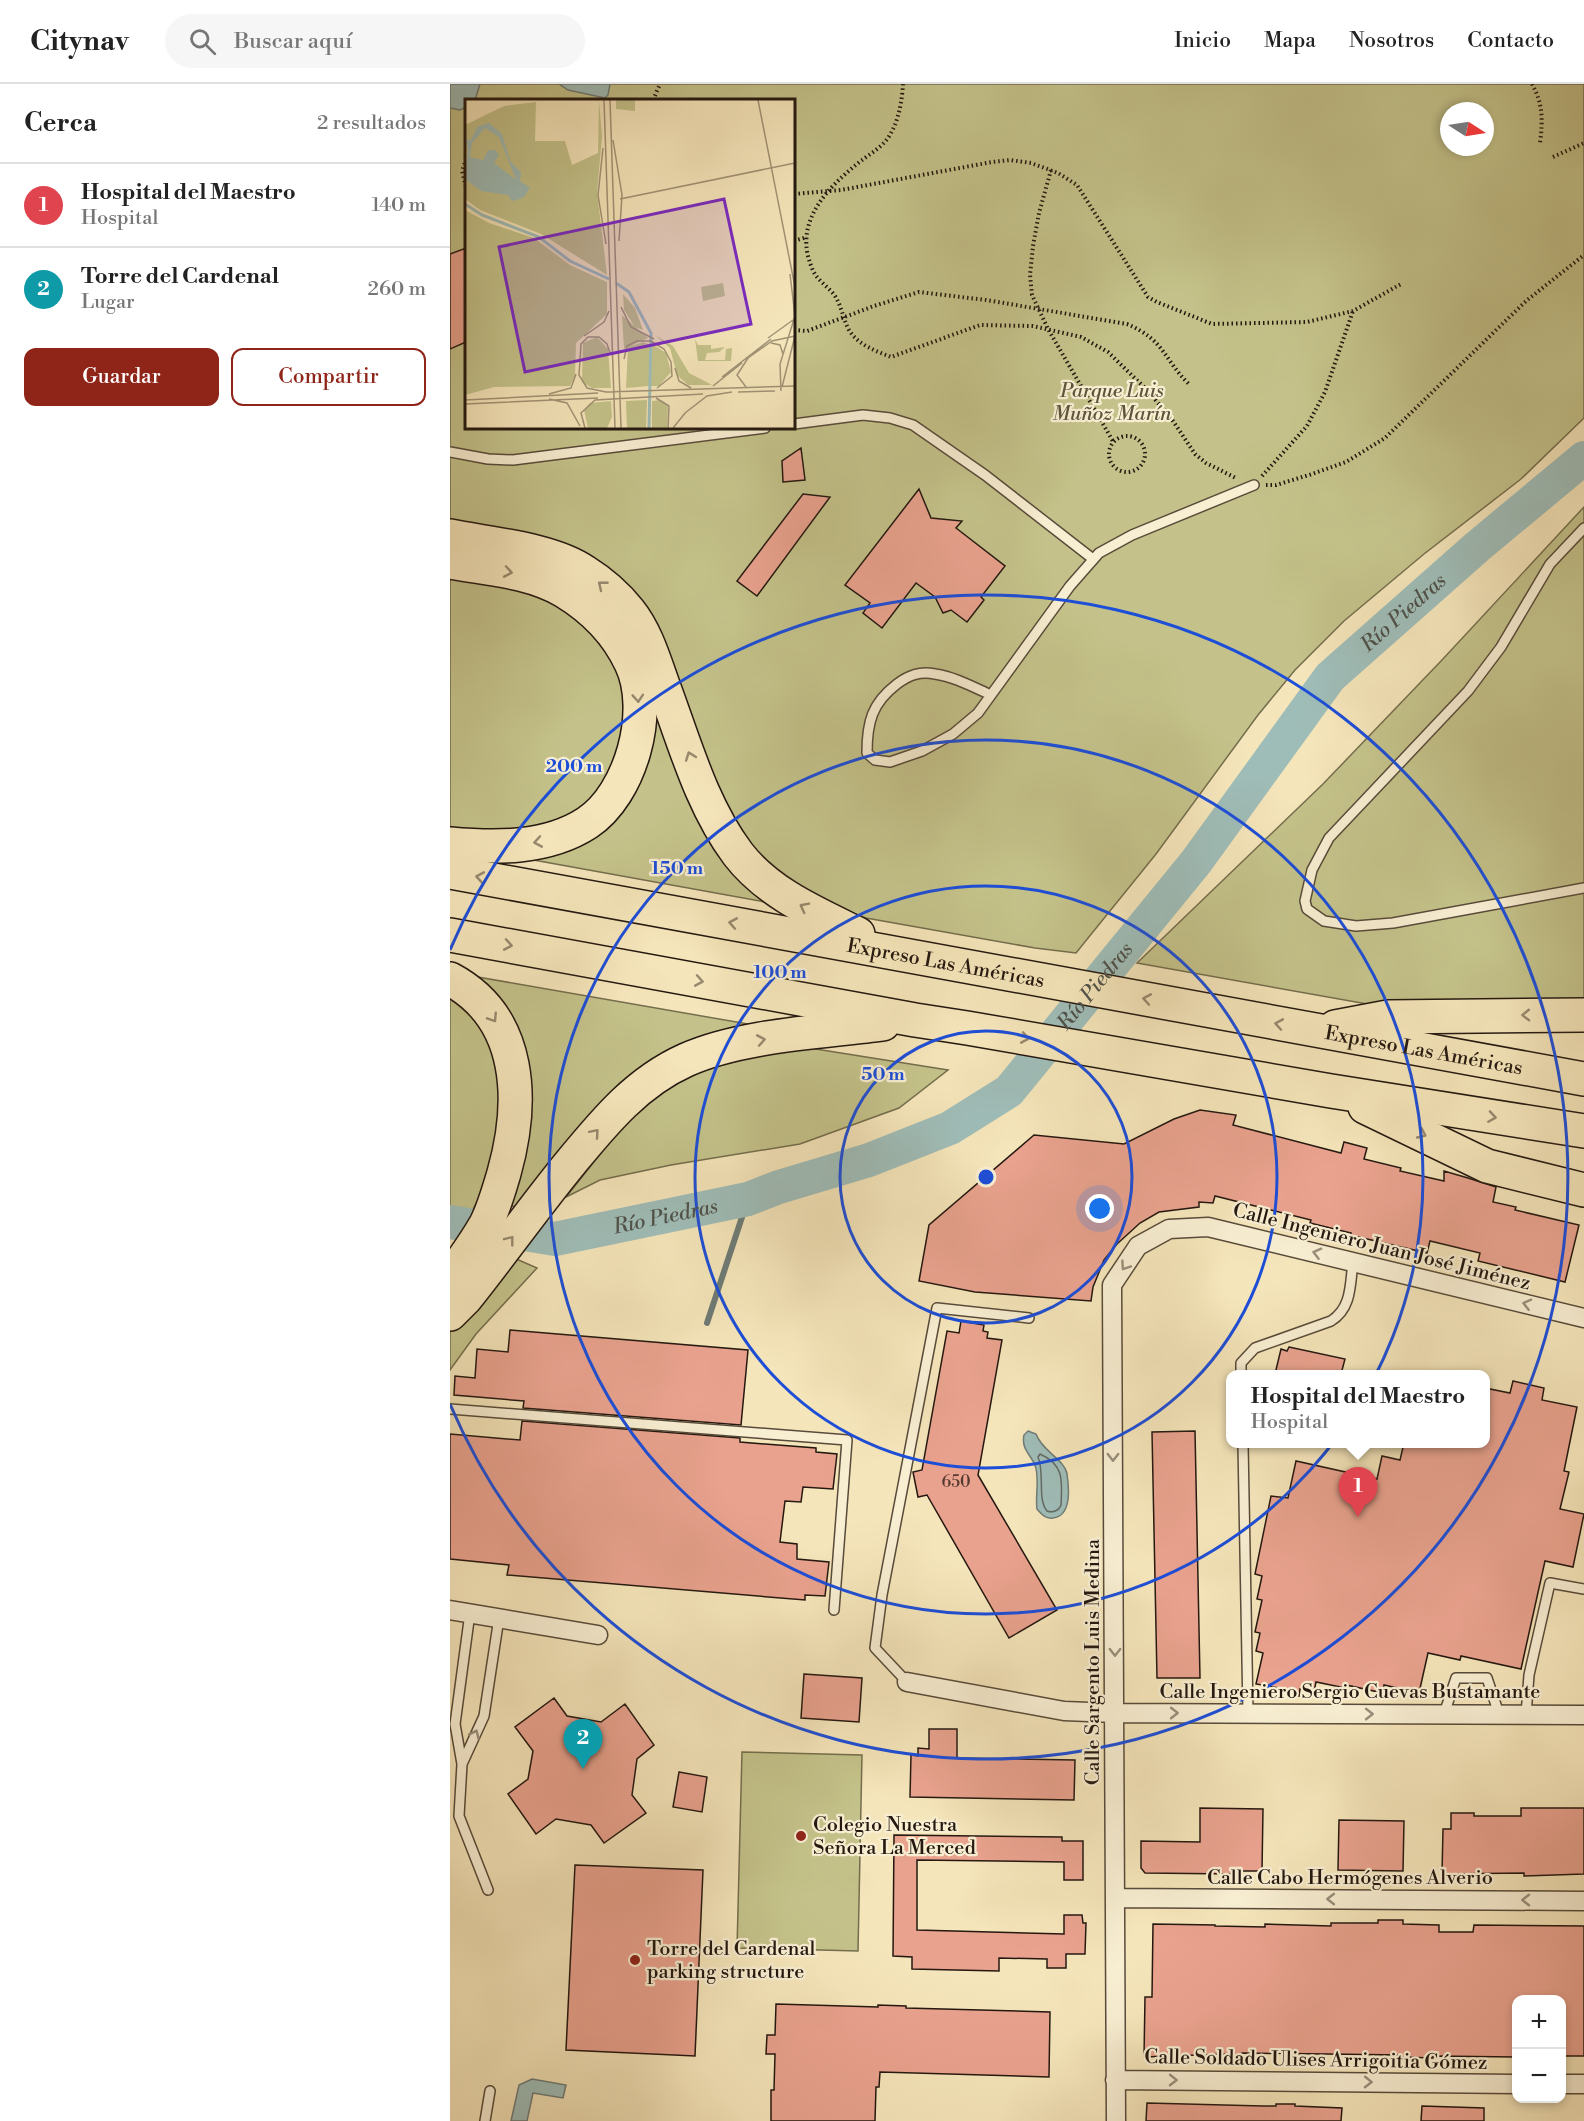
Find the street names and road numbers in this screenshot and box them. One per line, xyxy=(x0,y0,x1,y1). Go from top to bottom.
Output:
street label: Expreso Las Américas xyxy=(845,934,1046,994)
street label: Expreso Las Américas xyxy=(1323,1021,1525,1082)
street label: Calle Ingeniero Juan José Jiménez xyxy=(1230,1198,1533,1297)
street label: Calle Sargento Luis Medina xyxy=(1081,1538,1106,1785)
street label: Calle Ingeniero Sergio Cuevas Bustamante xyxy=(1160,1680,1540,1705)
street label: Calle Cabo Hermógenes Alverio xyxy=(1207,1866,1493,1891)
street label: Calle Soldado Ulises Arrigoitia Gómez xyxy=(1144,2045,1488,2076)

